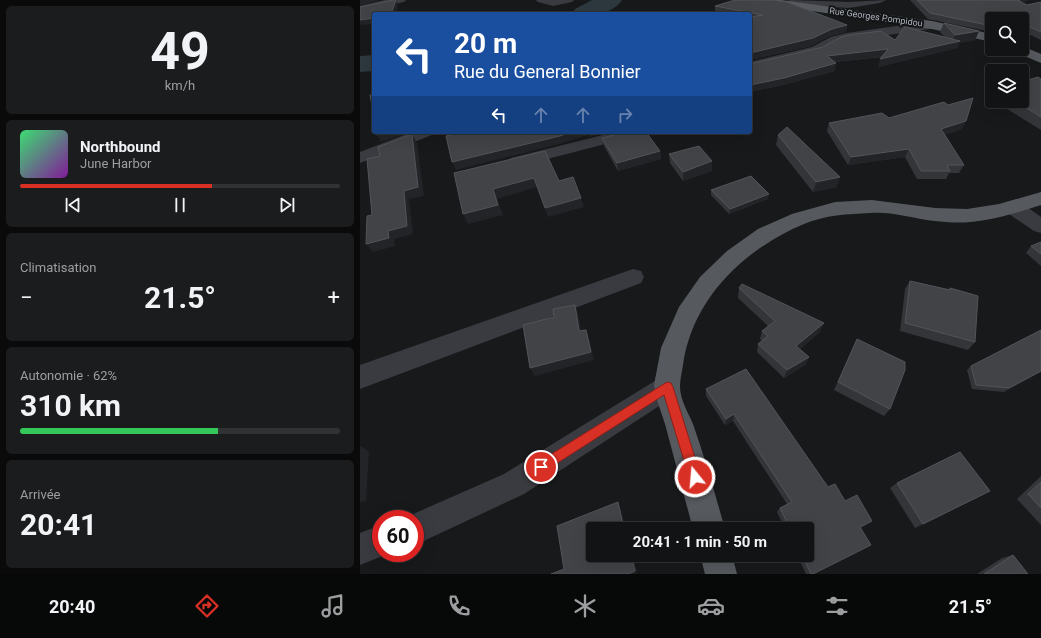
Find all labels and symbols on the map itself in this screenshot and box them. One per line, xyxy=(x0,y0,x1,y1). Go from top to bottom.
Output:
street label: Rue Georges Pompidou xyxy=(829,5,923,29)
pin xyxy=(524,450,558,484)
position arrow xyxy=(674,456,716,498)
speed limit sign: 60 xyxy=(372,510,424,562)

